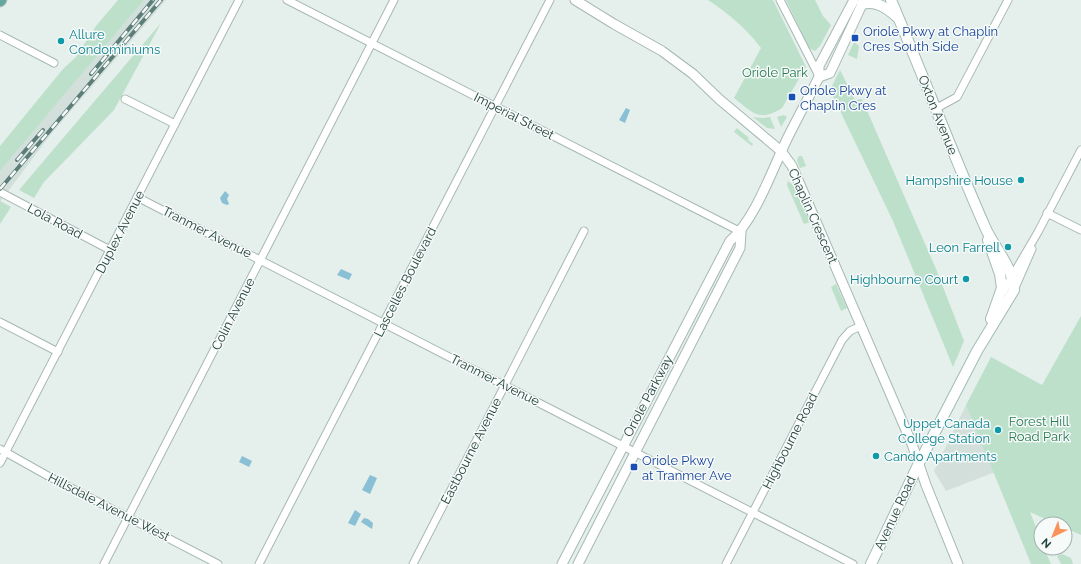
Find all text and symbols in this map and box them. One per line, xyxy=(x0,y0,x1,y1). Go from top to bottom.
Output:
place label: Oriole Pkwy at Chaplin Cres South Side xyxy=(863,24,998,54)
place label: Allure Condominiums xyxy=(69,27,160,57)
marker: Oriole Pkwy at Chaplin Cres South Side xyxy=(850,33,860,43)
marker: Allure Condominiums xyxy=(56,36,66,46)
park label: Oriole Park xyxy=(742,65,808,80)
street label: Oxton Avenue xyxy=(915,73,961,157)
place label: Oriole Pkwy at Chaplin Cres xyxy=(800,83,887,113)
street label: Imperial Street xyxy=(471,89,557,143)
marker: Oriole Pkwy at Chaplin Cres xyxy=(787,92,797,102)
street label: Chaplin Crescent xyxy=(785,166,841,267)
place label: Hampshire House xyxy=(906,173,1013,188)
marker: Hampshire House xyxy=(1016,175,1026,185)
street label: Duplex Avenue xyxy=(93,188,148,276)
street label: Lola Road xyxy=(25,200,85,242)
street label: Tranmer Avenue xyxy=(160,203,255,261)
street label: Lascelles Boulevard xyxy=(371,225,439,339)
place label: Leon Farrell xyxy=(929,240,1000,255)
marker: Leon Farrell xyxy=(1003,242,1013,252)
place label: Highbourne Court xyxy=(850,272,959,287)
marker: Highbourne Court xyxy=(961,274,971,284)
street label: Colin Avenue xyxy=(208,275,258,353)
street label: Tranmer Avenue xyxy=(448,351,543,409)
street label: Oriole Parkway xyxy=(620,353,676,439)
street label: Highbourne Road xyxy=(759,390,821,492)
street label: Eastbourne Avenue xyxy=(438,395,504,507)
park label: Forest Hill Road Park xyxy=(1008,414,1070,444)
place label: Uppet Canada College Station xyxy=(898,416,990,446)
marker: Uppet Canada College Station xyxy=(993,425,1003,435)
place label: Cando Apartments xyxy=(884,449,997,464)
marker: Cando Apartments xyxy=(871,451,881,461)
place label: Oriole Pkwy at Tranmer Ave xyxy=(642,453,732,483)
marker: Oriole Pkwy at Tranmer Ave xyxy=(629,462,639,472)
street label: Hillsdale Avenue West xyxy=(46,470,173,545)
street label: Avenue Road xyxy=(871,474,919,552)
north arrow xyxy=(1033,516,1073,556)
text: N xyxy=(1039,535,1054,551)

